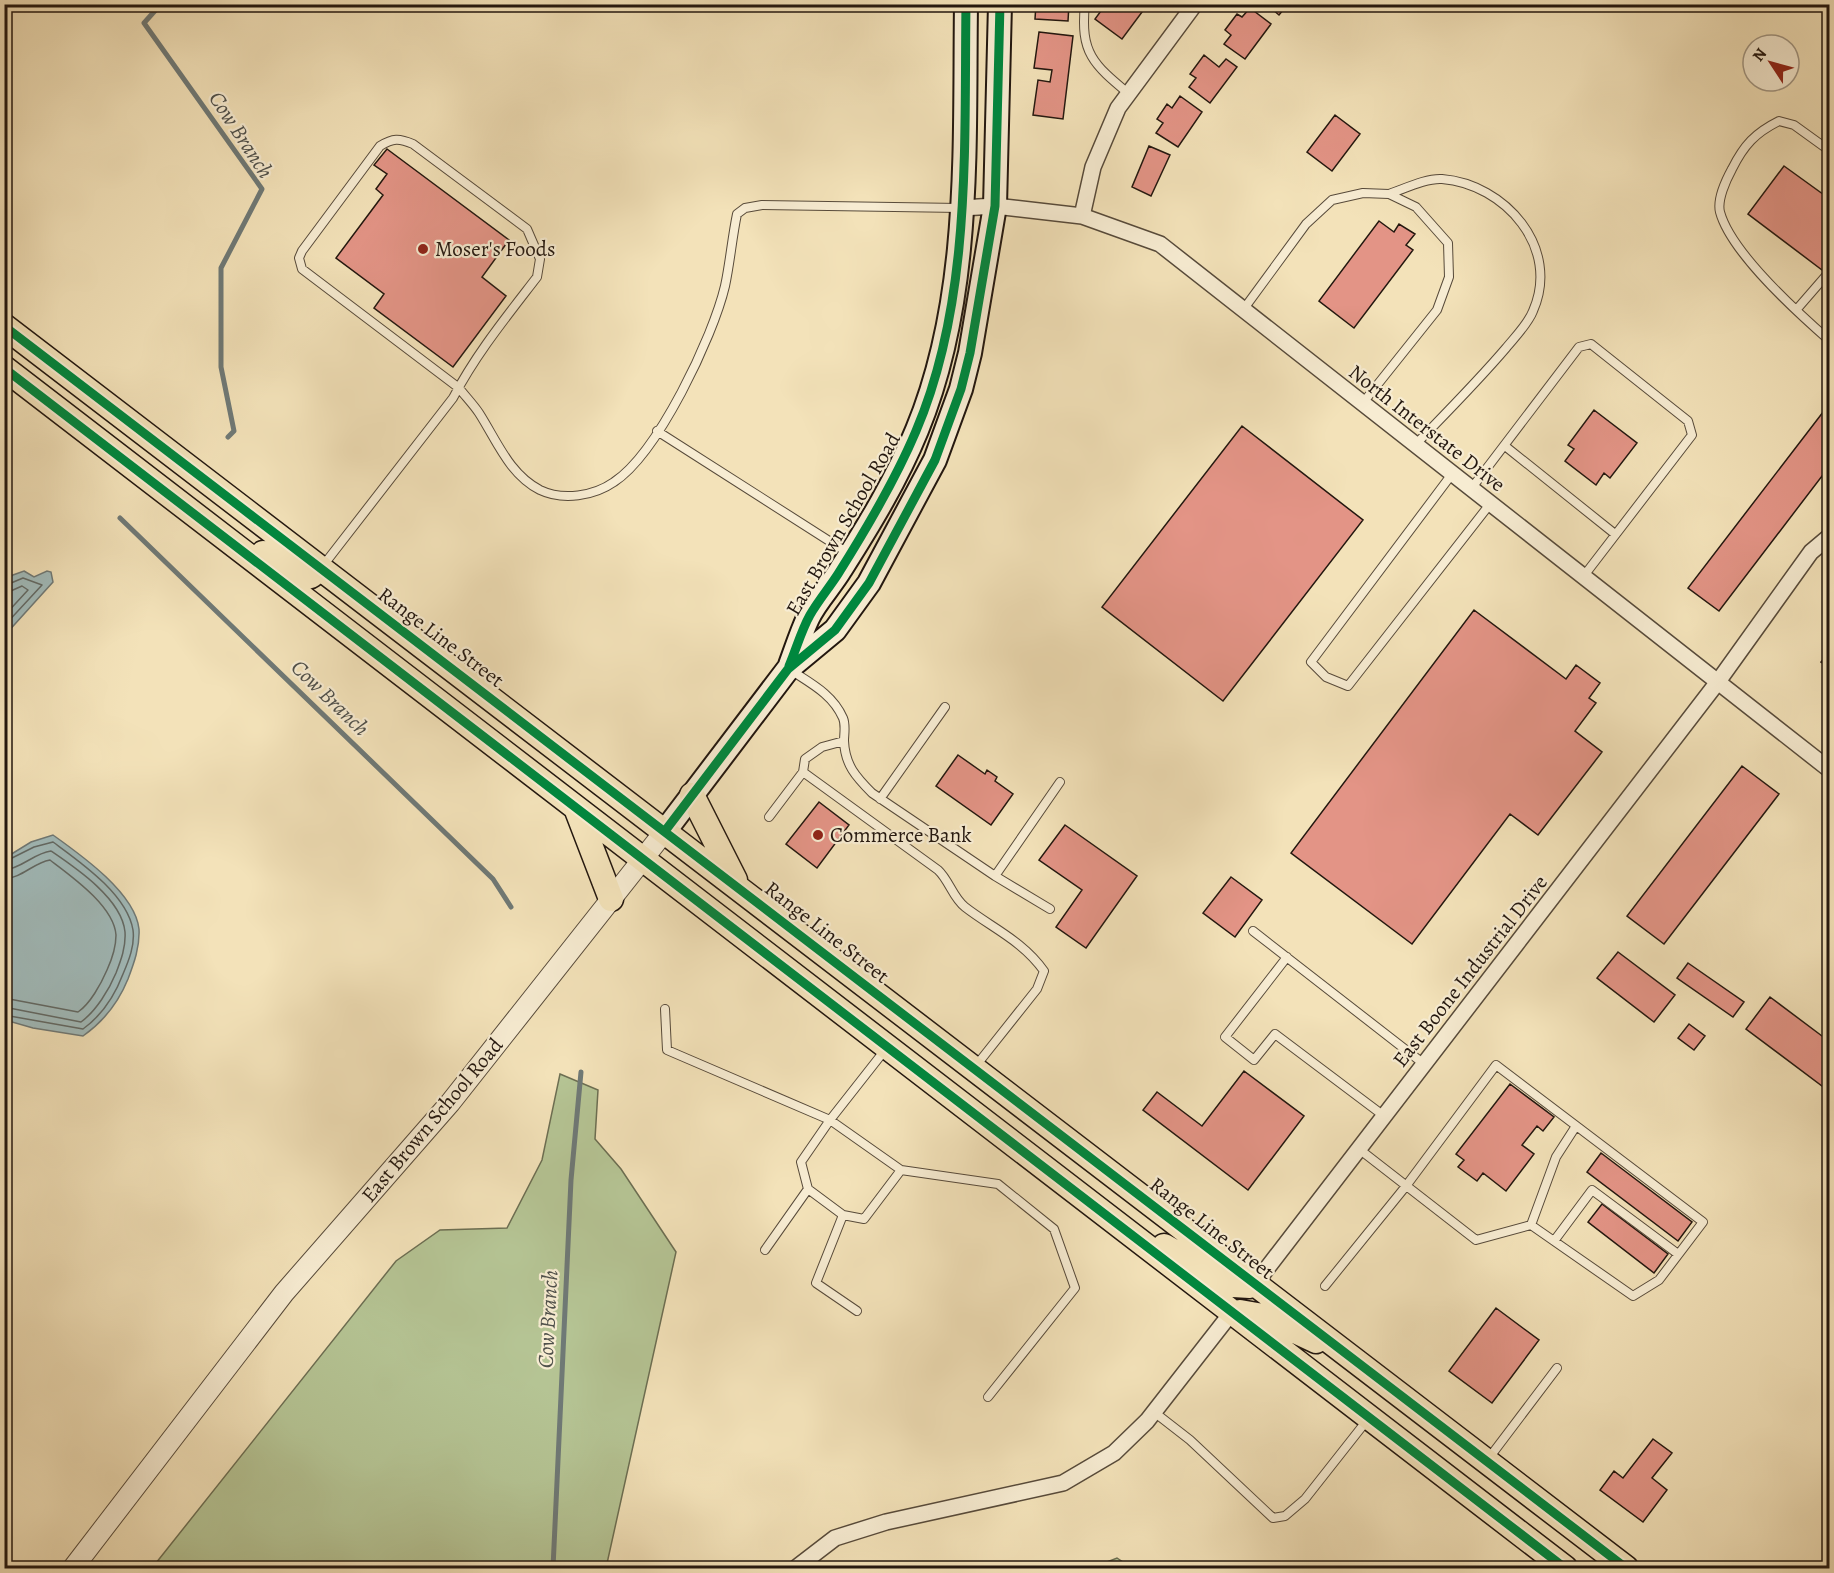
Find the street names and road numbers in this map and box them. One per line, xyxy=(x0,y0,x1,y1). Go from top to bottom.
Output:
street label: North Interstate Drive xyxy=(1343,358,1511,498)
street label: East Brown School Road xyxy=(779,427,907,621)
street label: Range Line Street xyxy=(372,580,510,694)
street label: East Boone Industrial Drive xyxy=(1386,869,1554,1073)
street label: Range Line Street xyxy=(759,874,895,990)
street label: East Brown School Road xyxy=(355,1031,510,1208)
street label: Range Line Street xyxy=(1144,1170,1280,1286)

